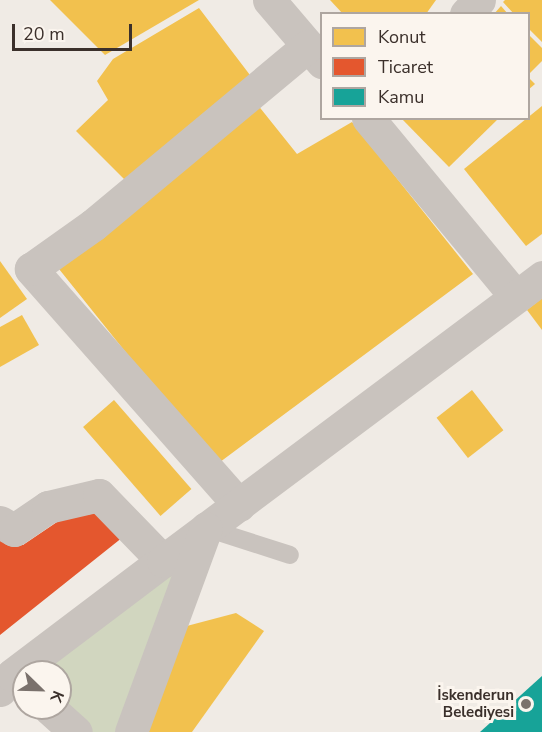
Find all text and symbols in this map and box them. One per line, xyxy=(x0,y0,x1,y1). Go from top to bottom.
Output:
scale bar xyxy=(15,12,135,50)
legend xyxy=(320,12,530,120)
text: 20 m xyxy=(23,22,65,46)
text: Konut xyxy=(378,25,426,49)
text: Ticaret xyxy=(378,55,433,79)
text: Kamu xyxy=(378,85,424,109)
north arrow xyxy=(12,660,72,720)
place label: İskenderun Belediyesi xyxy=(437,686,514,721)
text: K xyxy=(45,687,69,705)
marker: İskenderun Belediyesi xyxy=(519,697,533,711)

